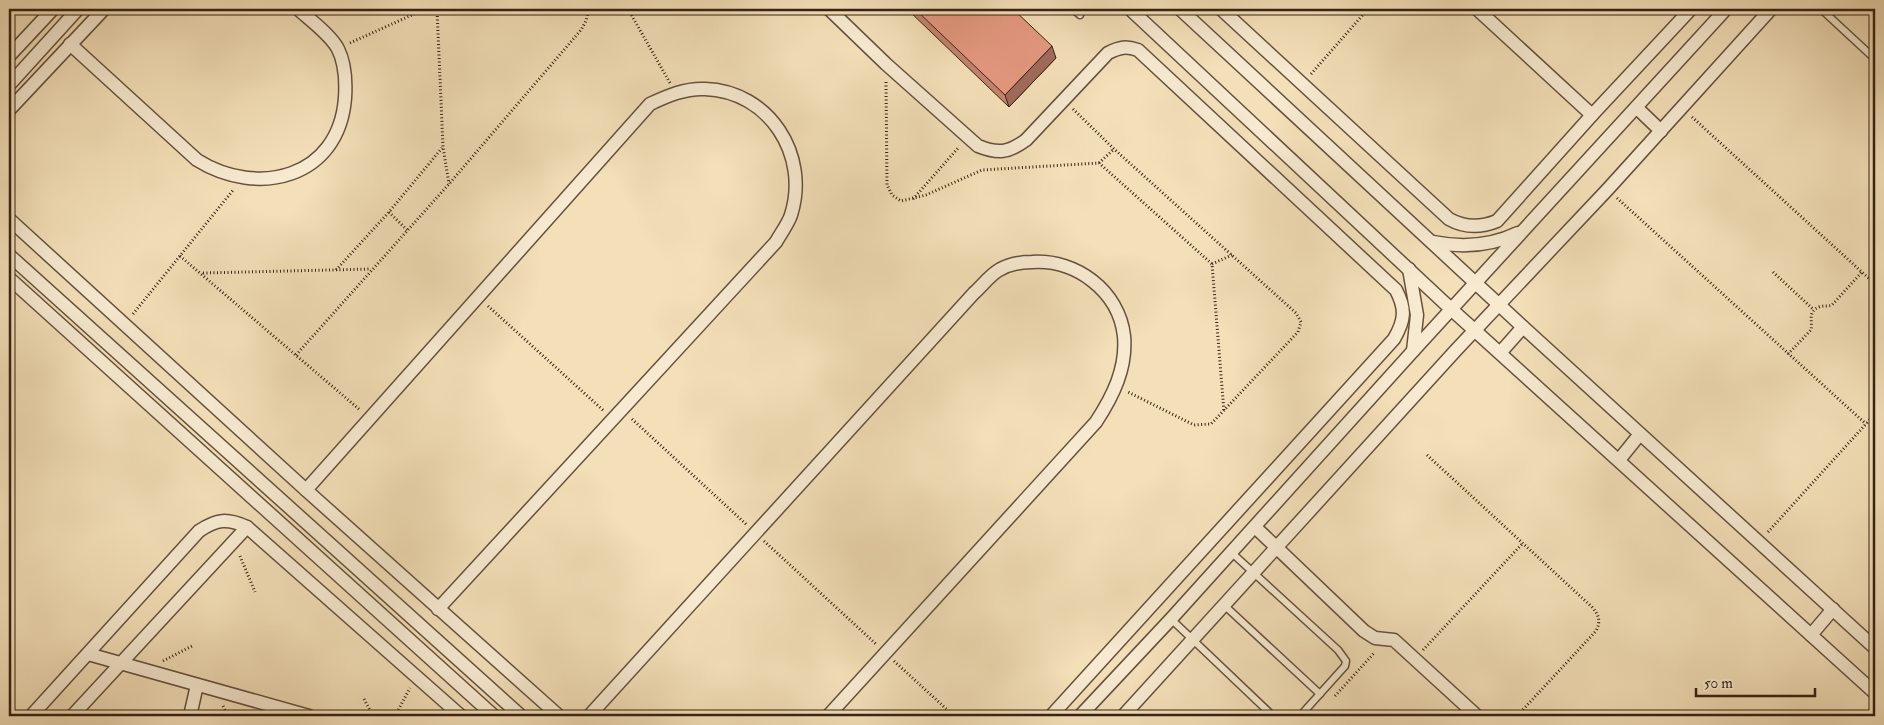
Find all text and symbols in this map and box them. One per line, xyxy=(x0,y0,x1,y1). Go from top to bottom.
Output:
scale bar xyxy=(1696,665,1815,697)
text: 50 m xyxy=(1704,674,1733,693)

